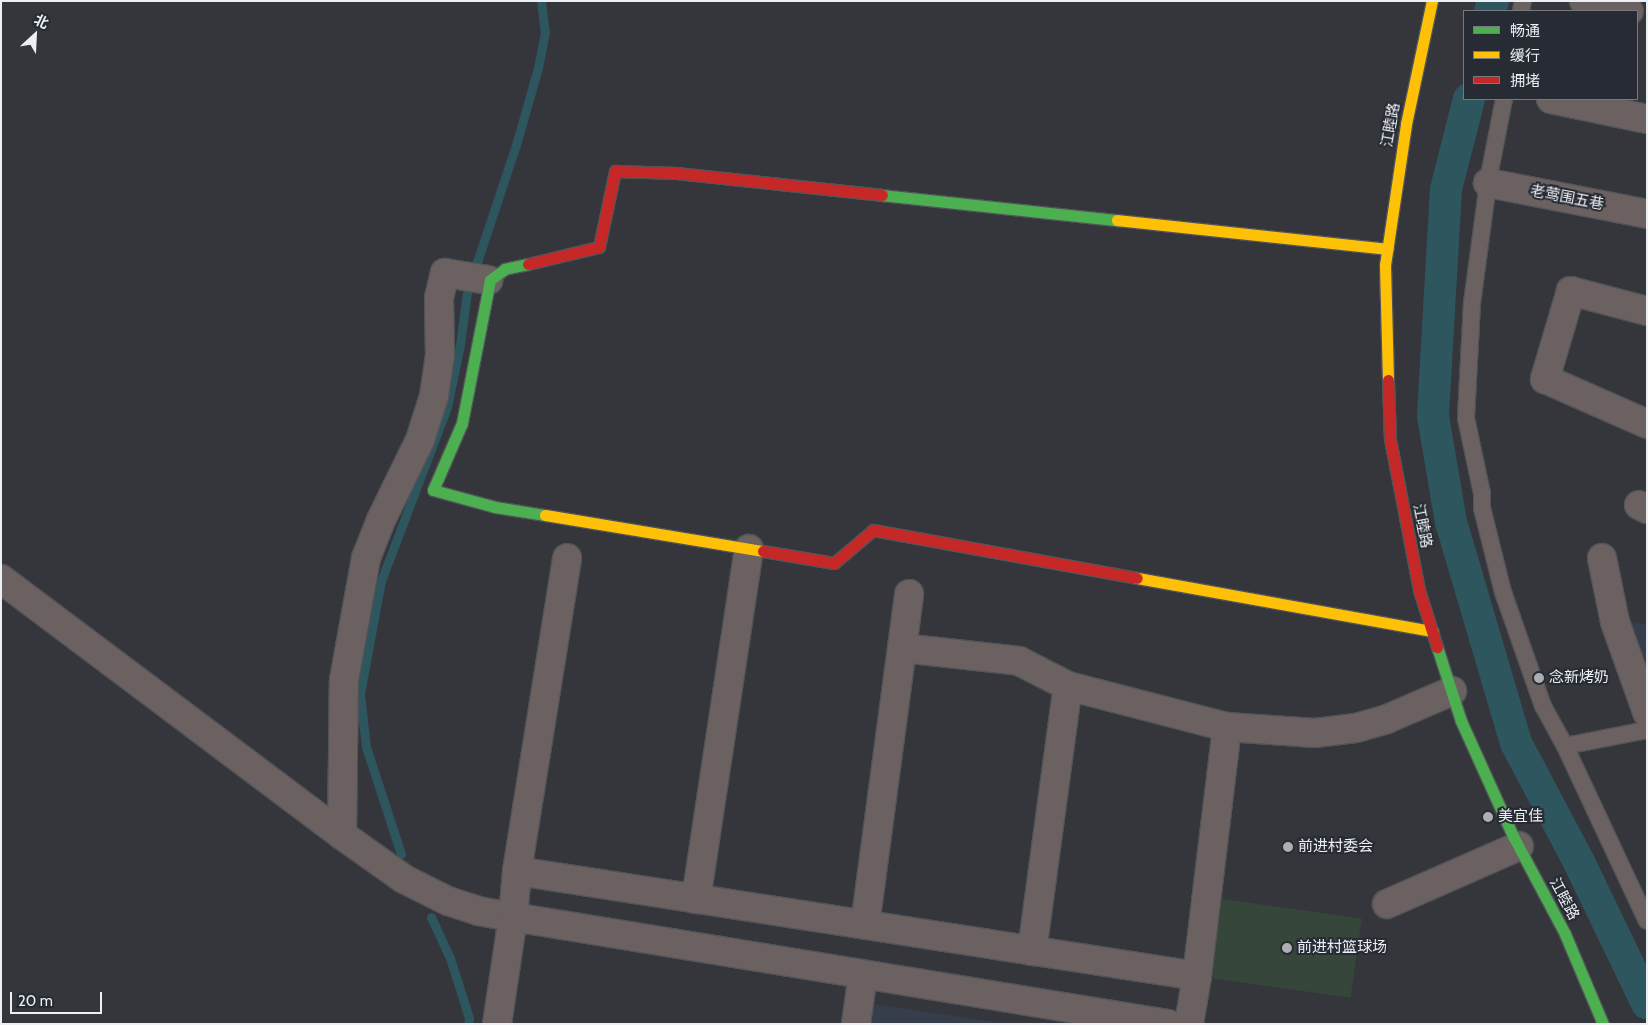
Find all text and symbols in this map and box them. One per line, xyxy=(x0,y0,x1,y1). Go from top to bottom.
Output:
north arrow xyxy=(10,10,60,60)
text: 北 xyxy=(31,10,51,33)
legend xyxy=(1463,10,1638,100)
text: 畅通 xyxy=(1510,22,1540,40)
text: 缓行 xyxy=(1510,47,1540,65)
text: 拥堵 xyxy=(1510,72,1540,90)
street label: 江睦路 xyxy=(1378,101,1404,149)
street label: 老莺围五巷 xyxy=(1528,182,1606,214)
street label: 江睦路 xyxy=(1409,502,1435,550)
place label: 念新烤奶 xyxy=(1549,669,1609,687)
marker: 念新烤奶 xyxy=(1533,672,1545,684)
place label: 美宜佳 xyxy=(1498,808,1543,826)
marker: 美宜佳 xyxy=(1482,811,1494,823)
place label: 前进村委会 xyxy=(1298,838,1373,856)
marker: 前进村委会 xyxy=(1282,841,1294,853)
street label: 江睦路 xyxy=(1545,875,1583,923)
place label: 前进村篮球场 xyxy=(1297,939,1387,957)
marker: 前进村篮球场 xyxy=(1281,942,1293,954)
scale bar xyxy=(12,982,105,1014)
text: 20 m xyxy=(18,992,53,1010)

